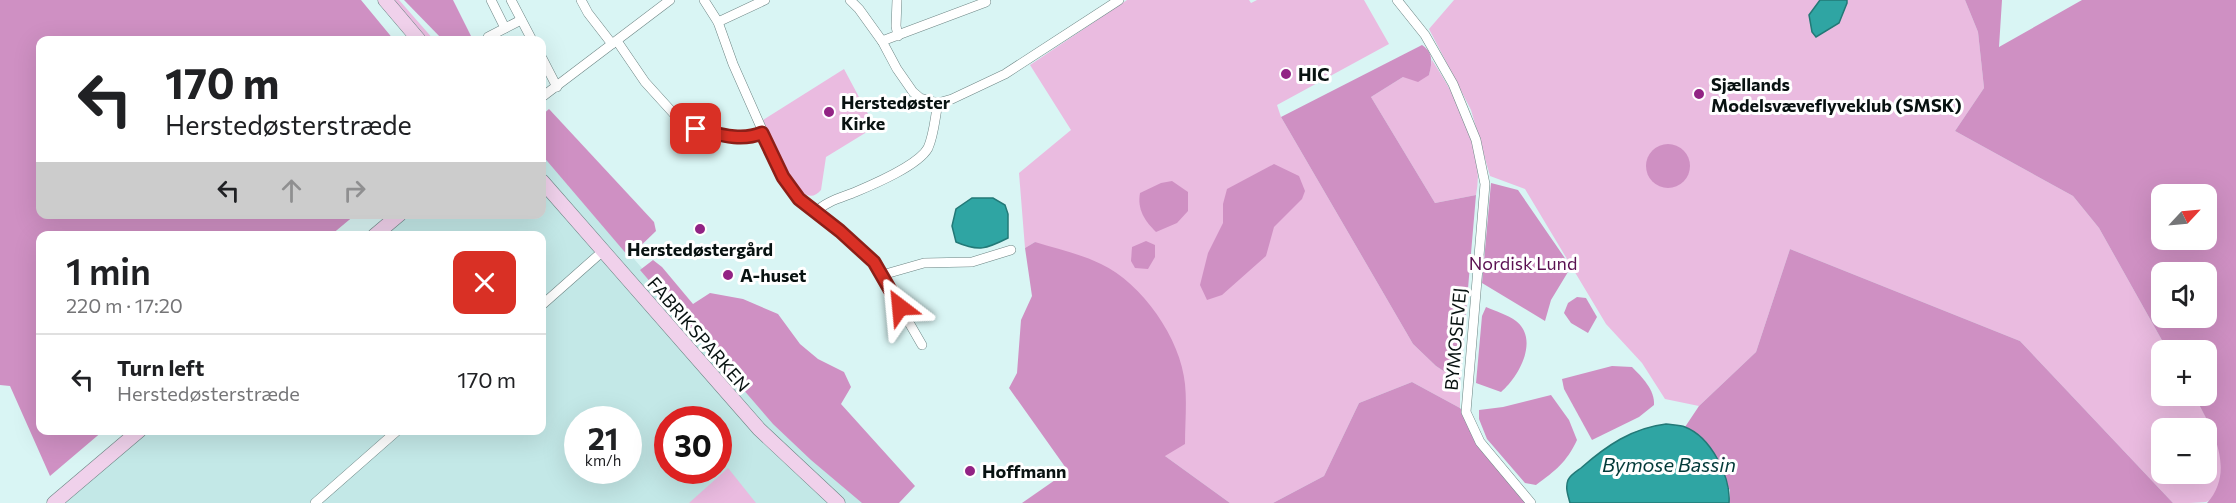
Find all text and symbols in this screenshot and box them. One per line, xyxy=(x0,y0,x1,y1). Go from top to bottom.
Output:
text: 170 m xyxy=(165,56,279,108)
icon: left xyxy=(66,60,144,138)
place label: HIC xyxy=(1298,63,1329,85)
marker: HIC xyxy=(1279,67,1293,81)
place label: Sjællands Modelsvæveflyveklub (SMSK) xyxy=(1711,73,1962,116)
marker: Sjællands Modelsvæveflyveklub (SMSK) xyxy=(1692,87,1706,101)
place label: Herstedøster Kirke xyxy=(841,91,951,134)
pin xyxy=(670,103,721,154)
marker: Herstedøster Kirke xyxy=(822,105,836,119)
text: Herstedøsterstræde xyxy=(165,108,412,141)
icon: arrive xyxy=(679,112,712,145)
icon: left xyxy=(212,174,245,207)
icon: ahead xyxy=(275,174,308,207)
icon: right xyxy=(338,174,371,207)
north arrow xyxy=(2151,184,2217,250)
map controls xyxy=(2151,184,2217,484)
marker: Herstedøstergård xyxy=(693,222,707,236)
place label: Herstedøstergård xyxy=(627,238,773,260)
text: 1 min xyxy=(66,248,151,292)
button: close xyxy=(453,251,516,314)
park label: Nordisk Lund xyxy=(1469,252,1577,274)
button: sound xyxy=(2151,262,2217,328)
place label: A-huset xyxy=(740,264,807,286)
marker: A-huset xyxy=(721,268,735,282)
street label: FABRIKSPARKEN xyxy=(643,272,755,396)
position arrow xyxy=(868,275,932,339)
street label: BYMOSEVEJ xyxy=(1440,287,1470,391)
text: 220 m · 17:20 xyxy=(66,293,183,317)
button: + xyxy=(2151,340,2217,406)
text: Turn left xyxy=(117,354,204,381)
icon: left xyxy=(66,363,99,396)
text: 170 m xyxy=(457,366,516,393)
text: Herstedøsterstræde xyxy=(117,381,300,405)
speed limit sign: 30 xyxy=(654,406,732,484)
button: − xyxy=(2151,418,2217,484)
text: 21 xyxy=(588,419,618,456)
text: km/h xyxy=(585,451,621,469)
water label: Bymose Bassin xyxy=(1602,452,1736,476)
place label: Hoffmann xyxy=(982,460,1066,482)
marker: Hoffmann xyxy=(963,464,977,478)

